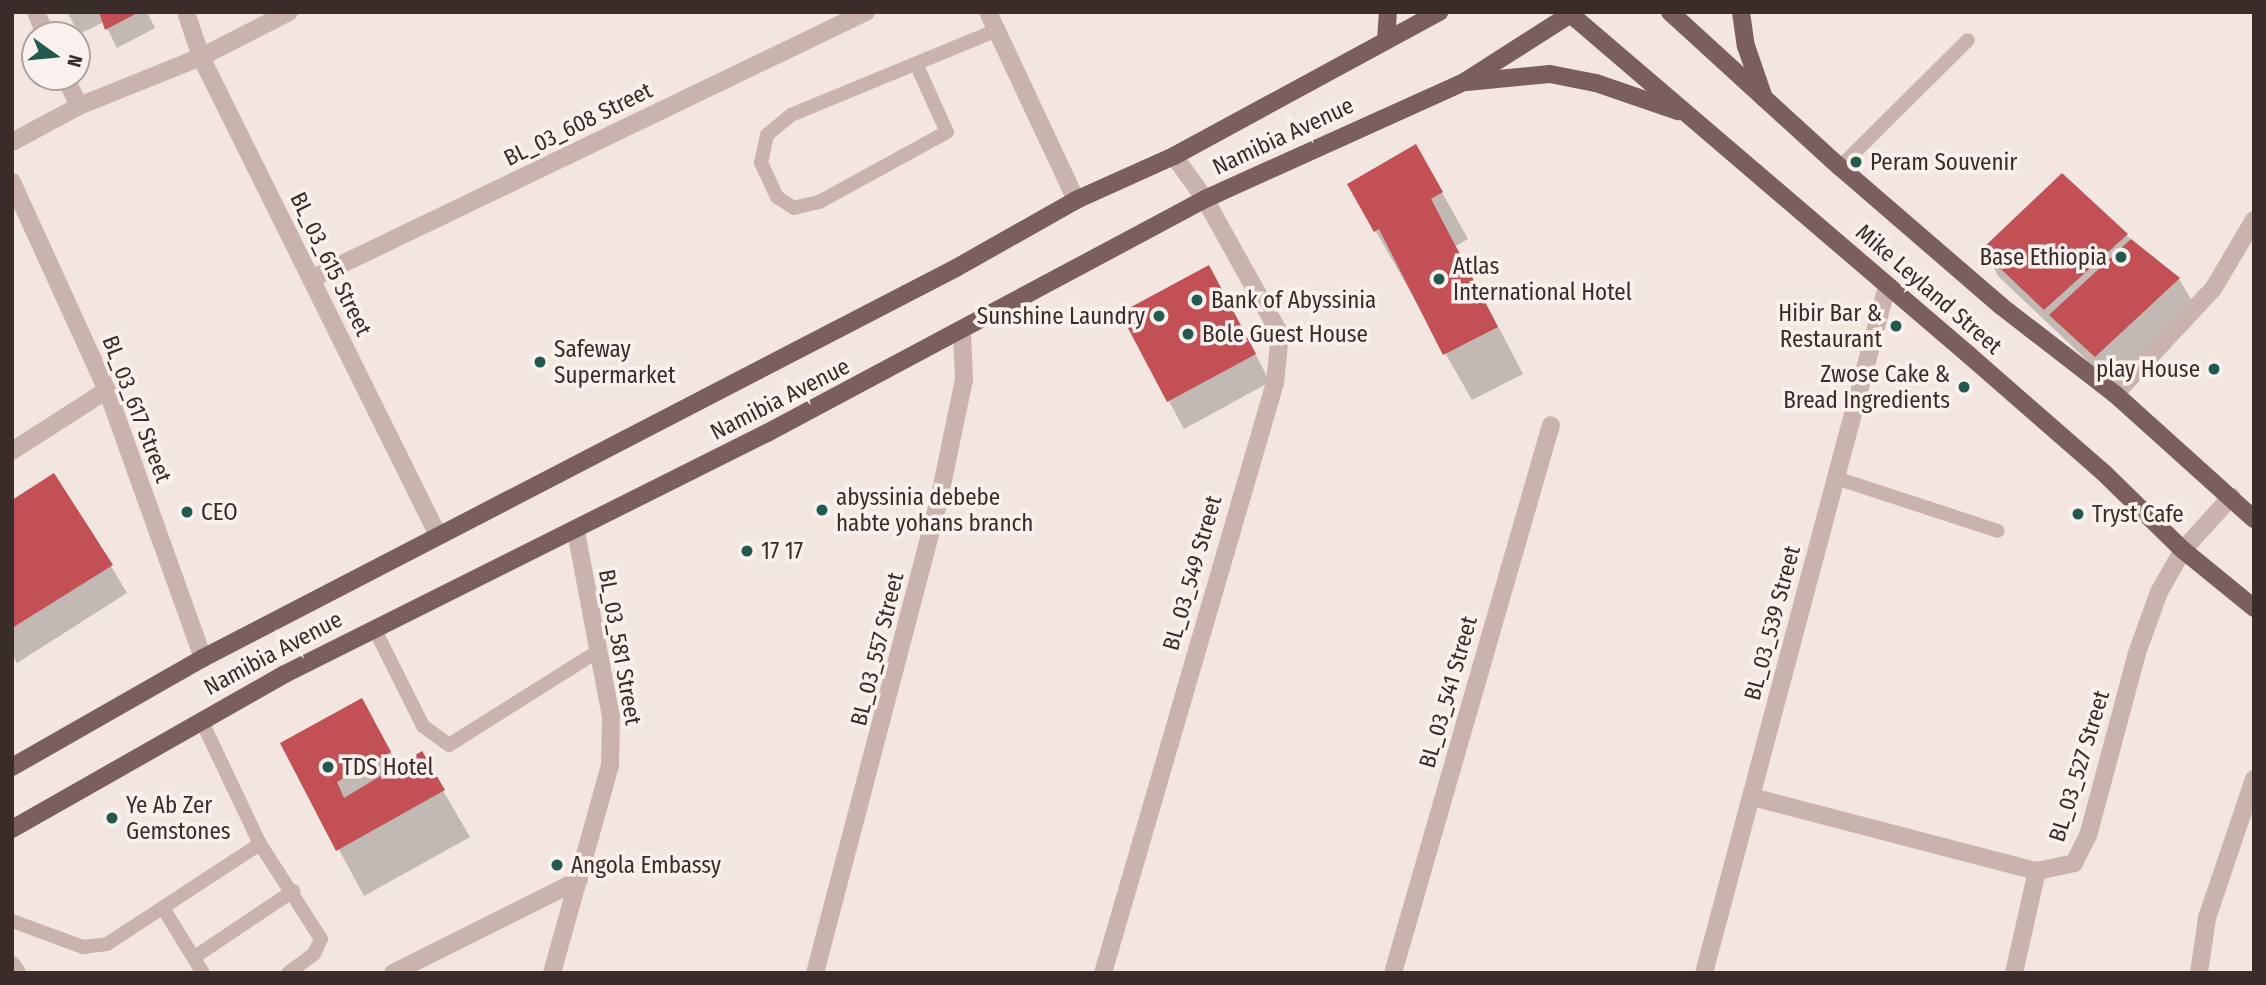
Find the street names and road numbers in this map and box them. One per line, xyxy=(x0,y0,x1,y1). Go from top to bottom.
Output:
street label: BL_03_608 Street xyxy=(499,76,657,172)
street label: Namibia Avenue xyxy=(1208,91,1358,181)
street label: BL_03_615 Street xyxy=(284,188,378,340)
street label: Mike Leyland Street xyxy=(1850,218,2008,360)
street label: BL_03_617 Street xyxy=(96,332,178,486)
street label: Namibia Avenue xyxy=(706,352,854,446)
street label: BL_03_549 Street xyxy=(1157,492,1227,654)
street label: BL_03_539 Street xyxy=(1738,543,1806,703)
street label: BL_03_581 Street xyxy=(593,567,647,727)
street label: BL_03_557 Street xyxy=(845,569,909,729)
street label: Namibia Avenue xyxy=(199,605,347,701)
street label: BL_03_541 Street xyxy=(1413,613,1483,771)
street label: BL_03_527 Street xyxy=(2043,687,2115,845)

